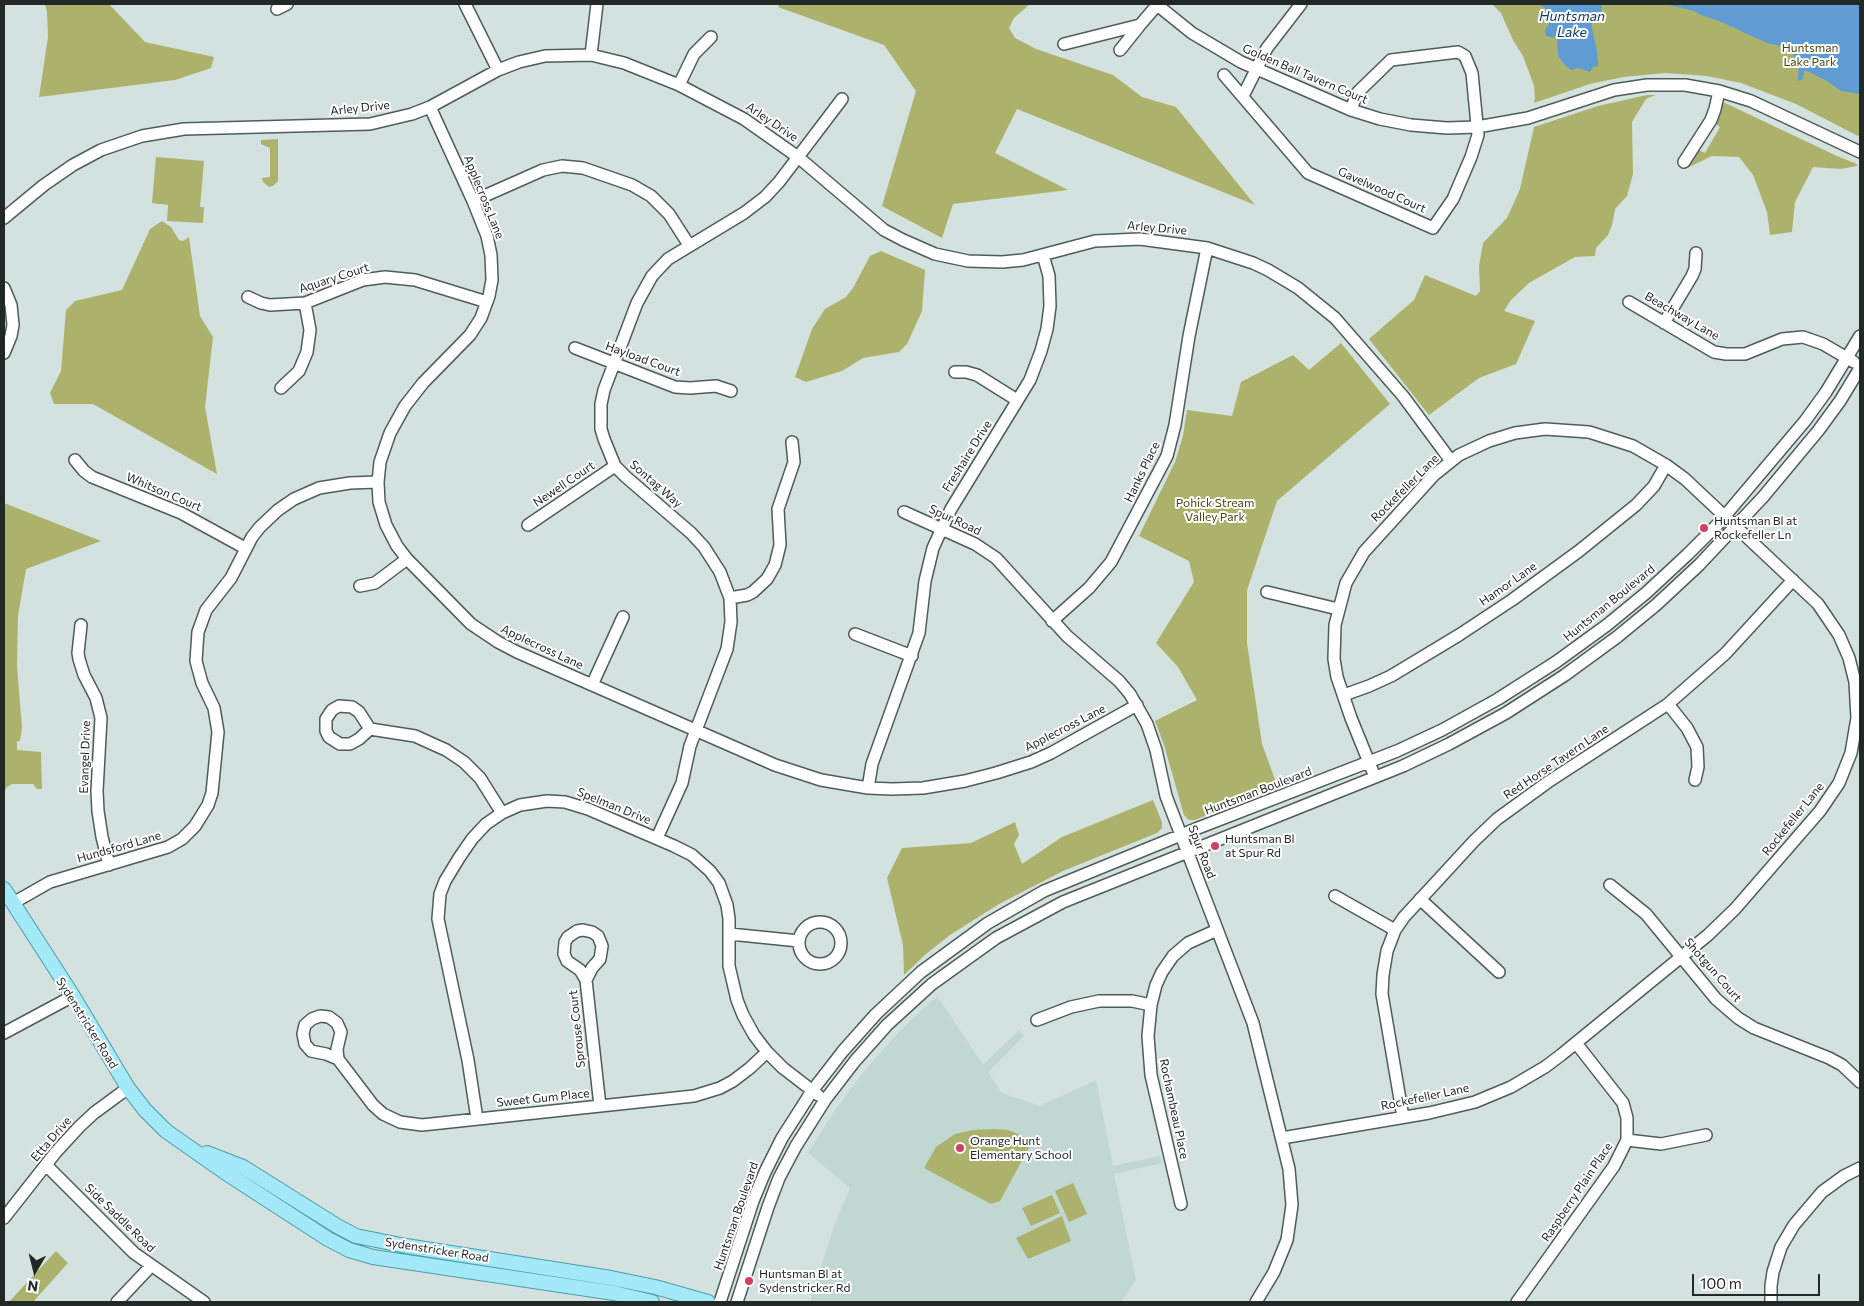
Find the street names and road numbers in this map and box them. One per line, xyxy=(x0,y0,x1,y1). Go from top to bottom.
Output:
street label: Golden Ball Tavern Court xyxy=(1240,41,1370,107)
street label: Arley Drive xyxy=(330,98,390,118)
street label: Arley Drive xyxy=(743,99,801,145)
street label: Applecross Lane xyxy=(461,153,507,241)
street label: Gavelwood Court xyxy=(1336,164,1428,216)
street label: Arley Drive xyxy=(1127,218,1187,238)
street label: Aquary Court xyxy=(297,260,371,296)
street label: Beachway Lane xyxy=(1642,289,1722,343)
street label: Hayload Court xyxy=(603,339,683,379)
street label: Freshaire Drive xyxy=(939,418,995,494)
street label: Hanks Place xyxy=(1121,439,1163,505)
street label: Rockefeller Lane xyxy=(1368,451,1442,525)
street label: Sontag Way xyxy=(627,457,685,511)
street label: Newell Court xyxy=(530,458,598,510)
street label: Whitson Court xyxy=(124,470,204,514)
street label: Spur Road xyxy=(927,502,983,538)
street label: Hamor Lane xyxy=(1477,559,1539,609)
street label: Huntsman Boulevard xyxy=(1560,562,1658,644)
street label: Applecross Lane xyxy=(499,622,585,672)
street label: Applecross Lane xyxy=(1022,701,1108,755)
street label: Evangel Drive xyxy=(77,720,93,794)
street label: Red Horse Tavern Lane xyxy=(1501,722,1611,802)
street label: Huntsman Boulevard xyxy=(1202,764,1314,818)
street label: Rockefeller Lane xyxy=(1759,780,1827,858)
street label: Spelman Drive xyxy=(575,785,653,827)
street label: Spur Road xyxy=(1185,823,1219,881)
street label: Hundsford Lane xyxy=(75,828,163,866)
street label: Shotgun Court xyxy=(1681,935,1745,1005)
street label: Sydenstricker Road xyxy=(53,975,121,1071)
street label: Sprouse Court xyxy=(566,989,588,1069)
street label: Rochambeau Place xyxy=(1156,1058,1192,1160)
street label: Rockefeller Lane xyxy=(1380,1081,1470,1113)
street label: Sweet Gum Place xyxy=(496,1086,590,1110)
street label: Etta Drive xyxy=(28,1114,74,1164)
street label: Raspberry Plain Place xyxy=(1538,1140,1616,1244)
street label: Huntsman Boulevard xyxy=(711,1160,761,1272)
street label: Side Saddle Road xyxy=(82,1181,158,1255)
street label: Sydenstricker Road xyxy=(384,1235,490,1265)

